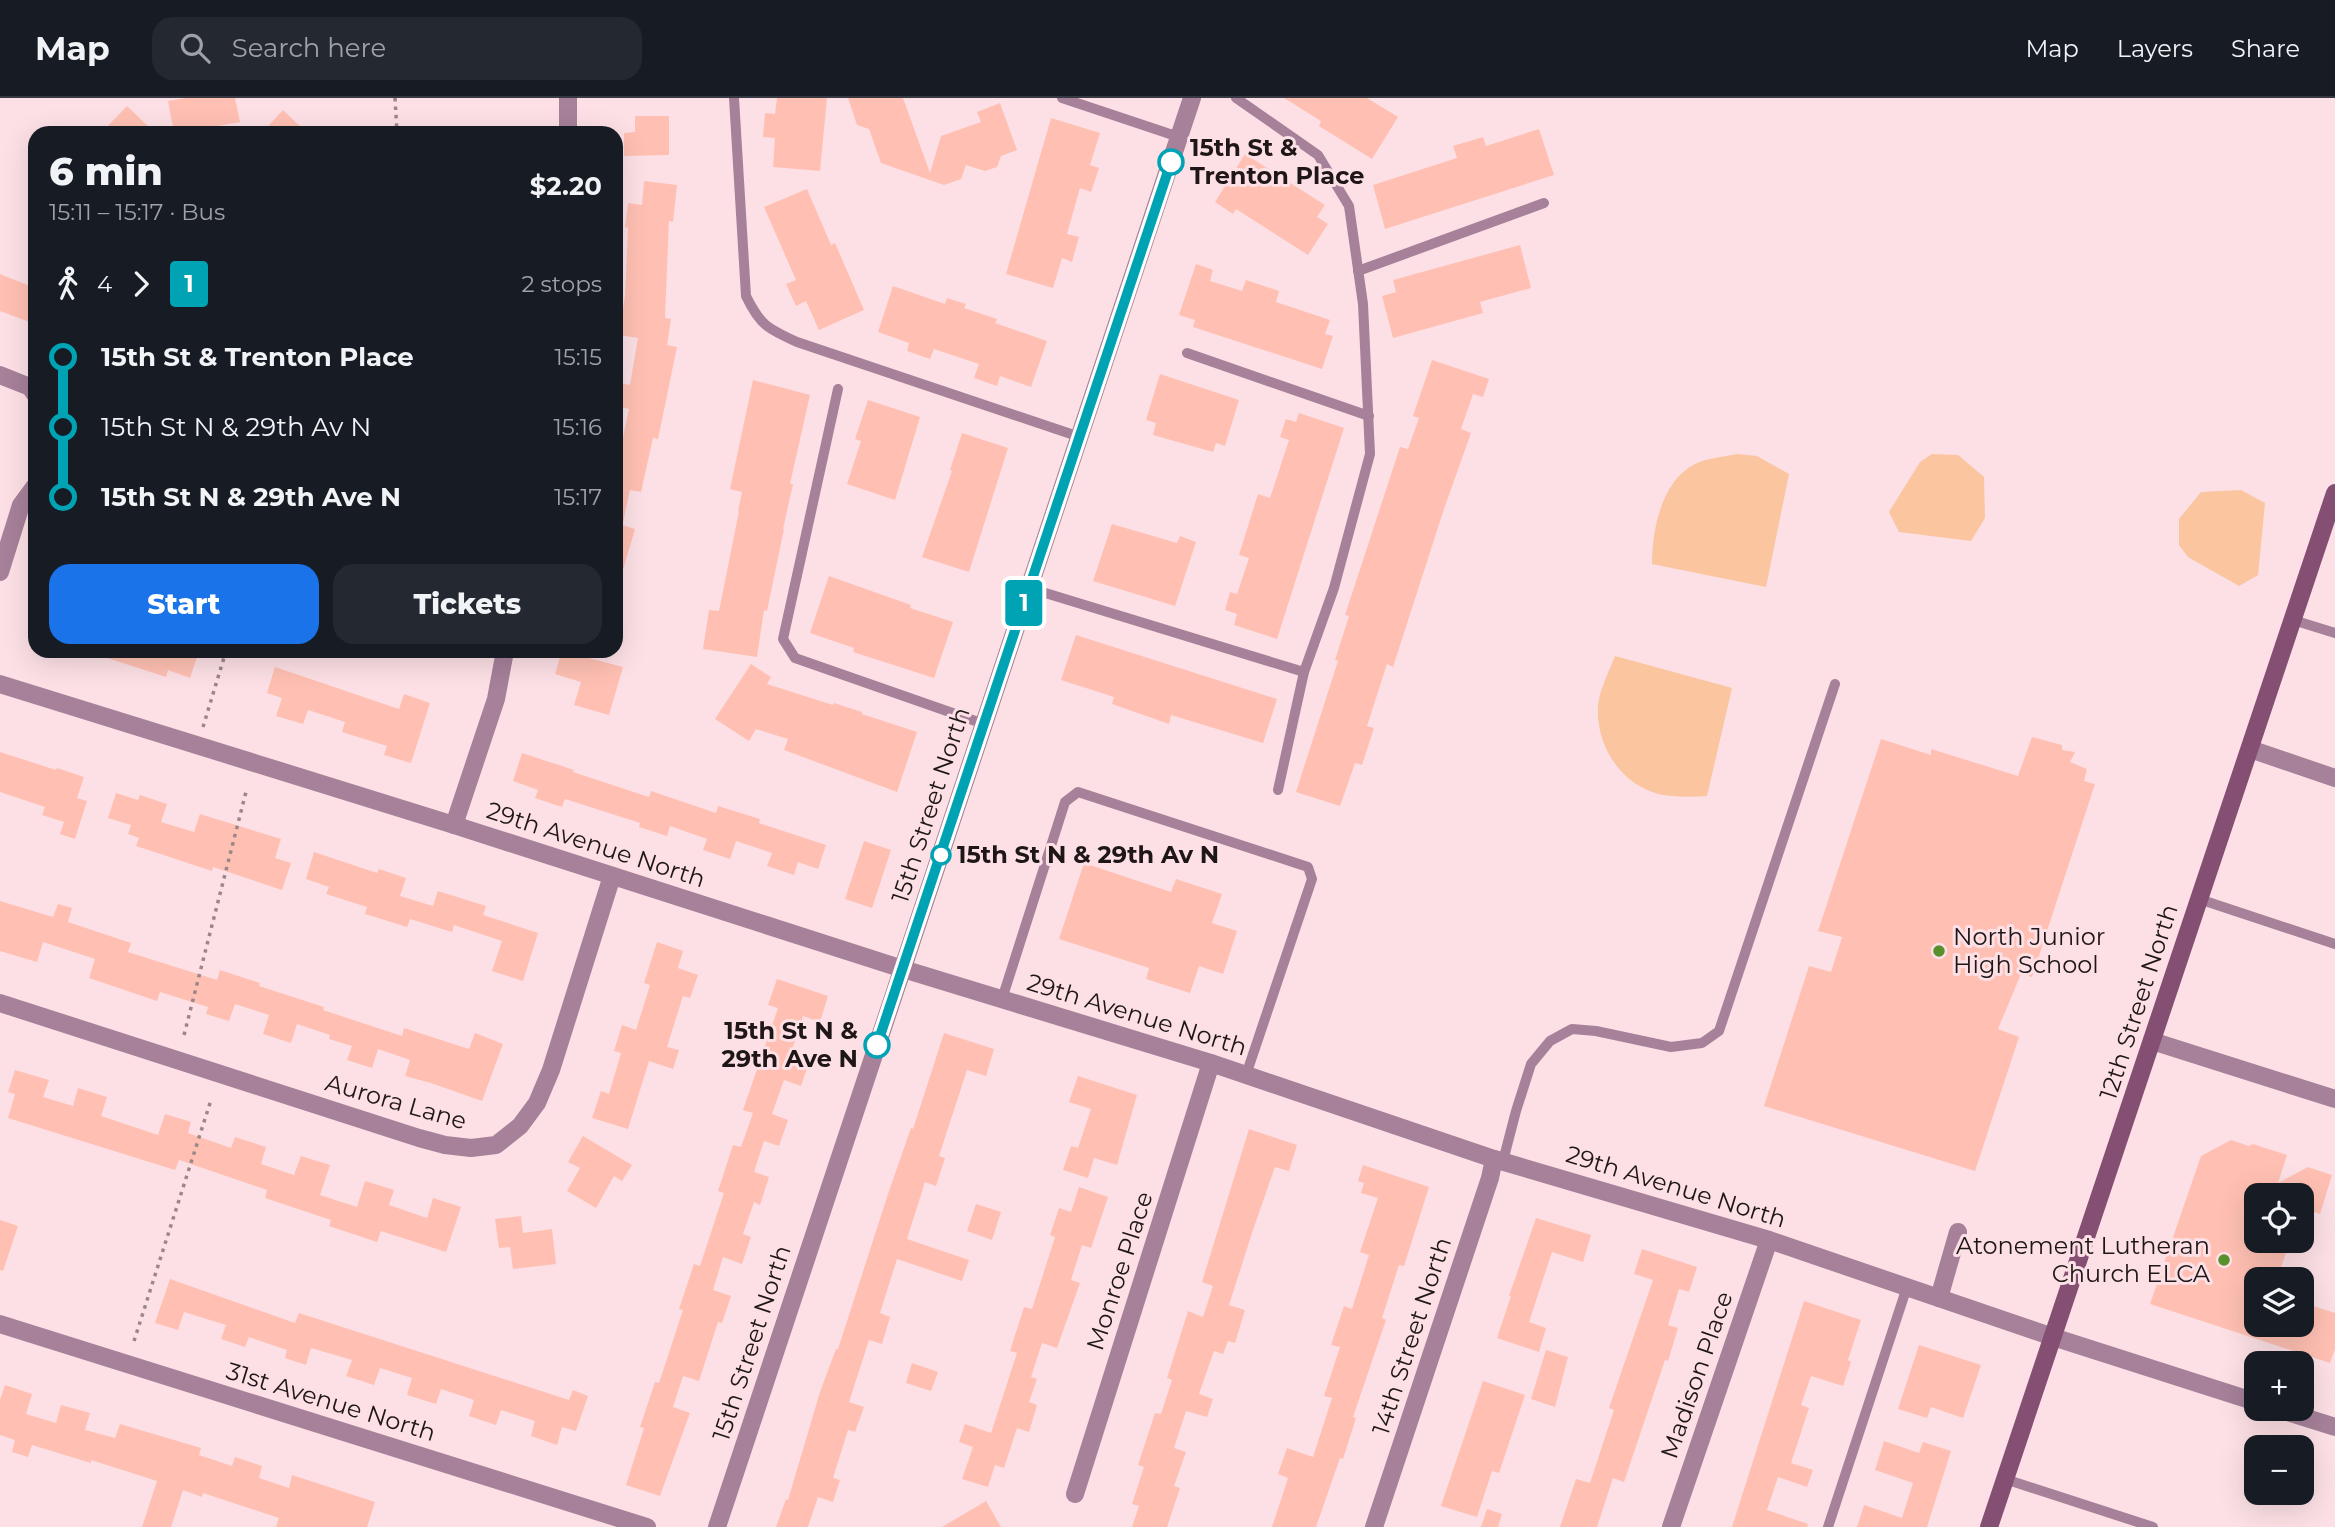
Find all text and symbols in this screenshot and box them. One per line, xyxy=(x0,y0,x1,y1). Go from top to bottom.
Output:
search box xyxy=(152,17,642,80)
text: Map xyxy=(35,28,110,68)
icon: search xyxy=(176,29,214,67)
text: Search here xyxy=(232,32,386,64)
text: Map xyxy=(2025,34,2079,63)
text: Layers xyxy=(2117,34,2193,63)
text: Share xyxy=(2231,34,2300,63)
place label: 15th St & Trenton Place xyxy=(1190,133,1364,190)
text: 6 min xyxy=(49,148,163,195)
marker: 15th St & Trenton Place xyxy=(1158,149,1184,175)
text: $2.20 xyxy=(530,170,602,202)
text: 15:11 – 15:17 · Bus xyxy=(49,198,225,226)
icon: walk xyxy=(49,265,87,303)
icon: forward xyxy=(122,265,160,303)
text: 1 xyxy=(184,269,194,298)
text: 4 xyxy=(97,270,112,298)
text: 2 stops xyxy=(522,270,602,298)
text: 15th St & Trenton Place xyxy=(101,341,414,373)
text: 15:15 xyxy=(554,343,602,371)
text: 15th St N & 29th Av N xyxy=(101,411,371,443)
text: 15:16 xyxy=(553,413,602,441)
text: 15th St N & 29th Ave N xyxy=(101,481,401,513)
text: 15:17 xyxy=(554,483,602,511)
button: Start xyxy=(49,564,319,644)
button: Tickets xyxy=(333,564,602,644)
line badge: 1 xyxy=(1001,580,1047,626)
text: 1 xyxy=(1019,588,1029,617)
street label: 15th Street North xyxy=(885,703,976,906)
street label: 29th Avenue North xyxy=(483,795,709,894)
place label: 15th St N & 29th Av N xyxy=(957,840,1219,869)
marker: 15th St N & 29th Av N xyxy=(931,845,951,865)
street label: 12th Street North xyxy=(2093,900,2184,1103)
place label: North Junior High School xyxy=(1953,922,2105,979)
marker: North Junior High School xyxy=(1931,943,1947,959)
street label: 29th Avenue North xyxy=(1024,967,1250,1062)
place label: 15th St N & 29th Ave N xyxy=(721,1016,858,1073)
marker: 15th St N & 29th Ave N xyxy=(864,1032,890,1058)
street label: Aurora Lane xyxy=(322,1068,470,1136)
street label: 29th Avenue North xyxy=(1563,1139,1789,1234)
map controls xyxy=(2244,1183,2314,1505)
button: locate xyxy=(2244,1183,2314,1253)
street label: Monroe Place xyxy=(1080,1188,1159,1354)
place label: Atonement Lutheran Church ELCA xyxy=(1956,1231,2211,1288)
street label: 14th Street North xyxy=(1366,1233,1457,1438)
street label: 15th Street North xyxy=(706,1241,797,1444)
marker: Atonement Lutheran Church ELCA xyxy=(2216,1252,2232,1268)
button: layers xyxy=(2244,1267,2314,1337)
street label: Madison Place xyxy=(1654,1288,1739,1462)
button: + xyxy=(2244,1351,2314,1421)
street label: 31st Avenue North xyxy=(223,1356,439,1447)
button: − xyxy=(2244,1435,2314,1505)

